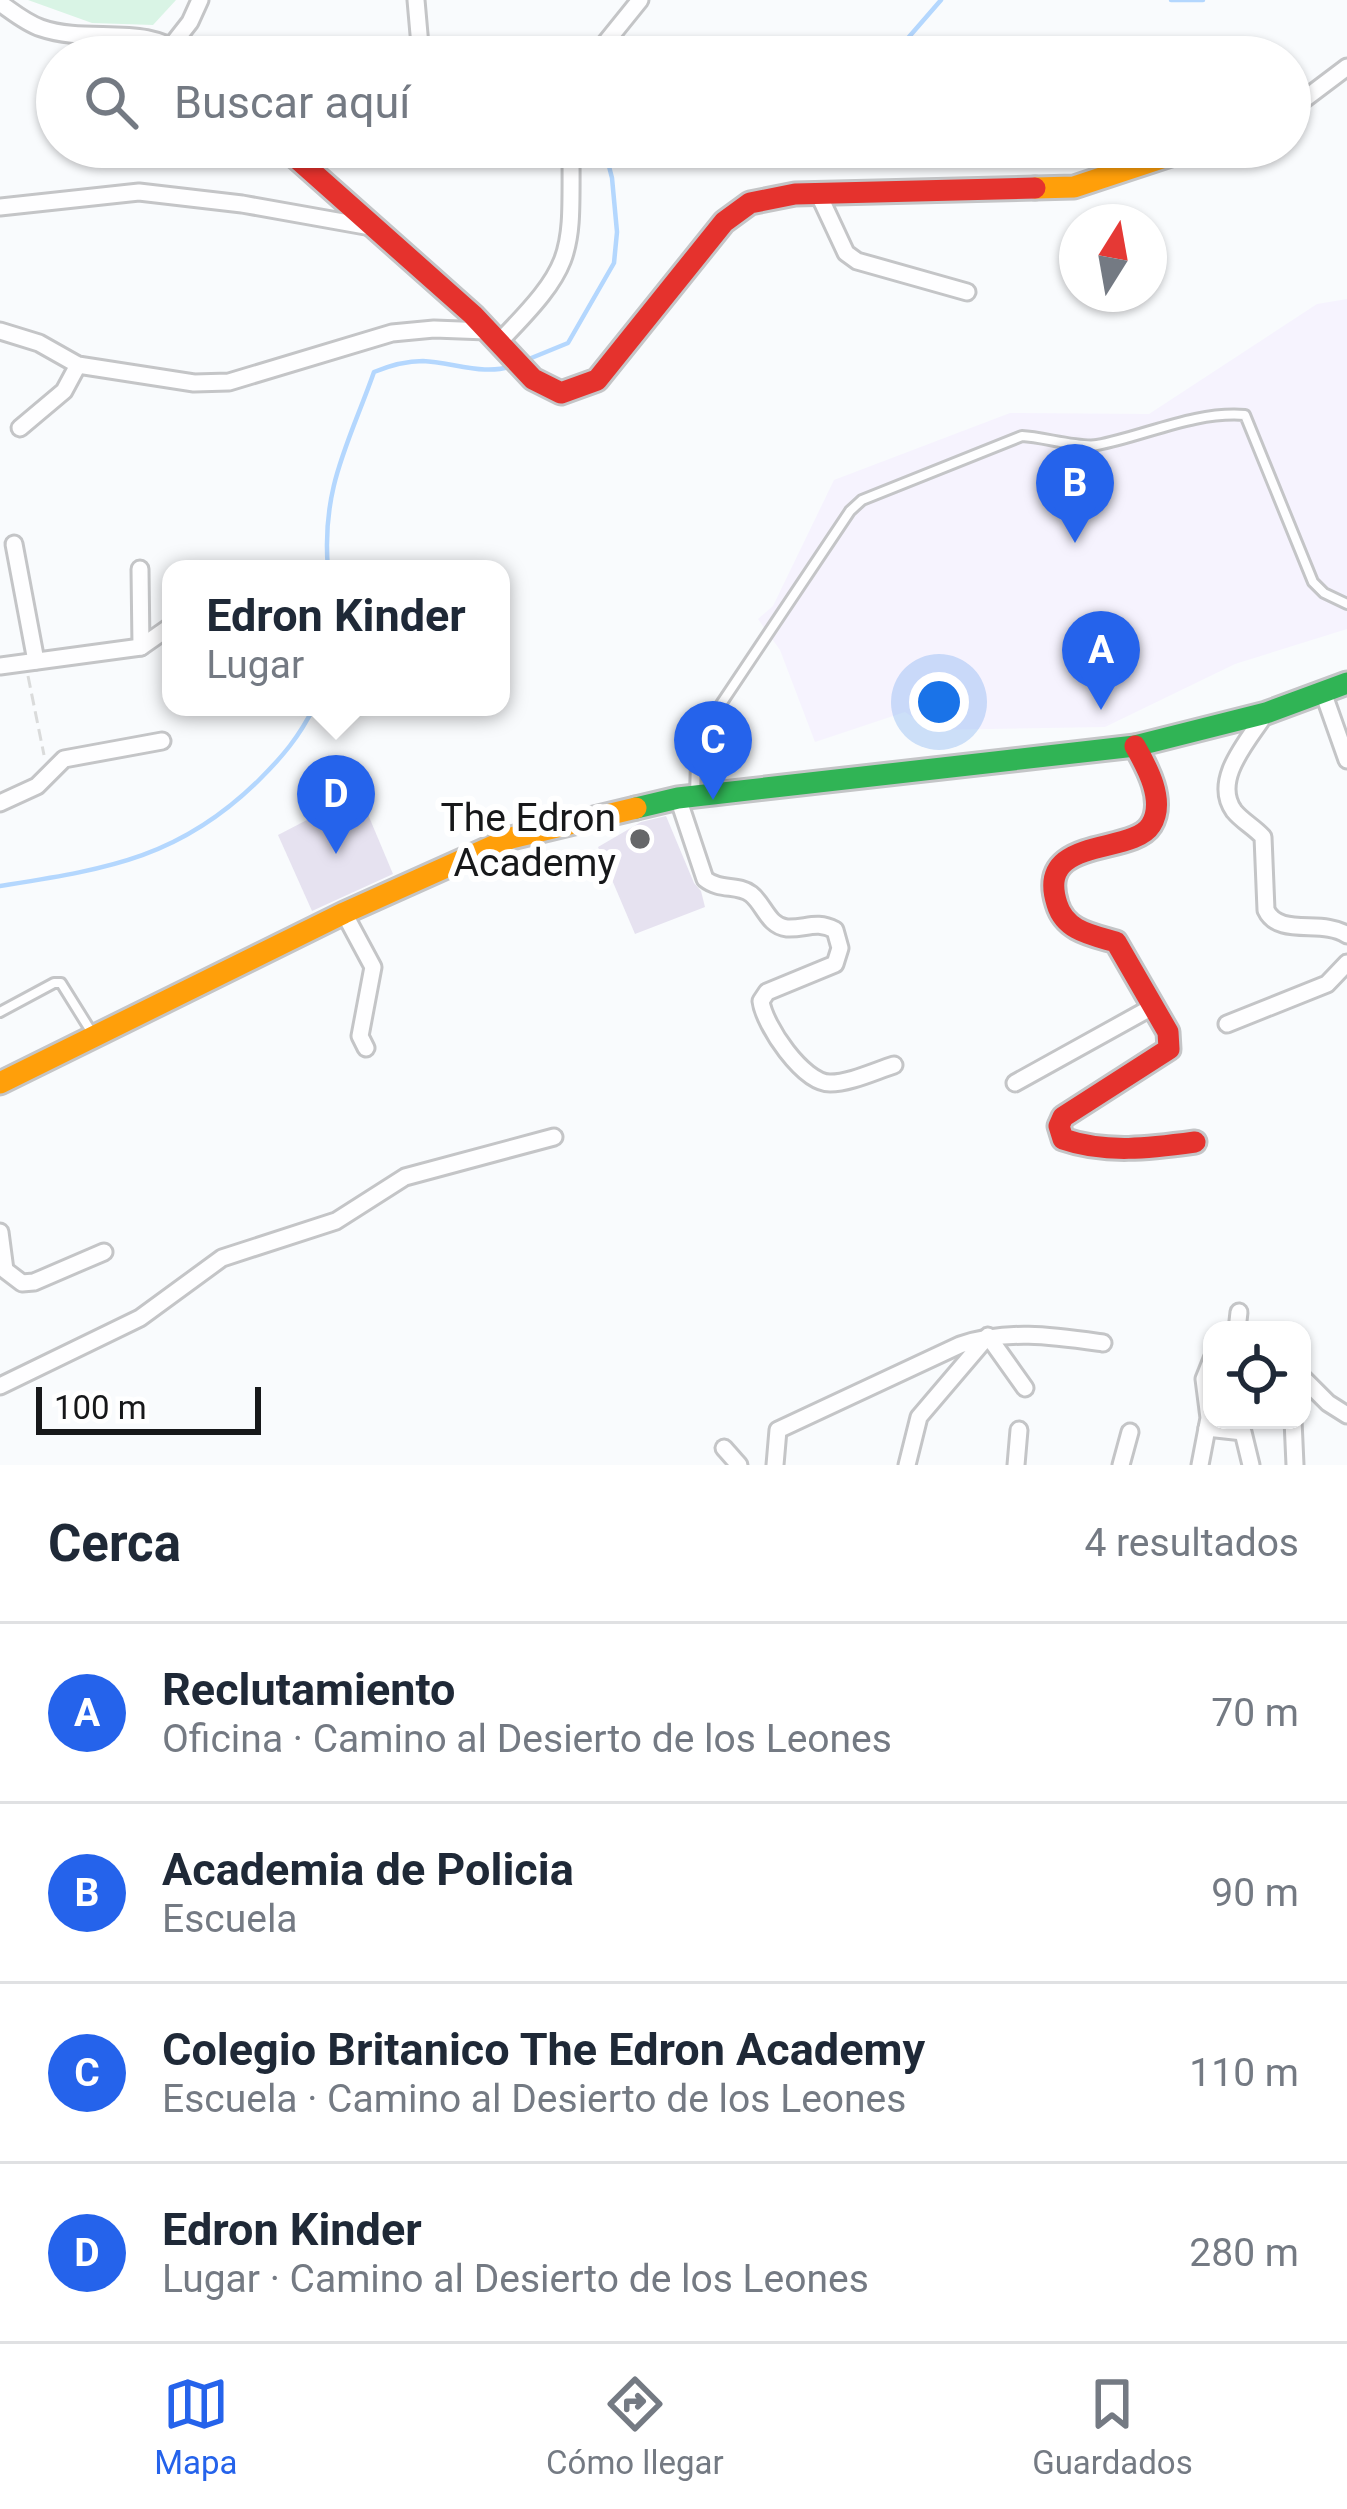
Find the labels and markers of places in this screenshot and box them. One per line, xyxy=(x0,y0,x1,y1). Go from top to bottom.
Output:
pin: B xyxy=(1036,444,1114,543)
pin: A xyxy=(1062,611,1140,710)
pin: C xyxy=(674,701,752,800)
pin: D xyxy=(297,755,375,854)
place label: The Edron Academy xyxy=(440,795,616,886)
marker: The Edron Academy xyxy=(627,826,653,852)

